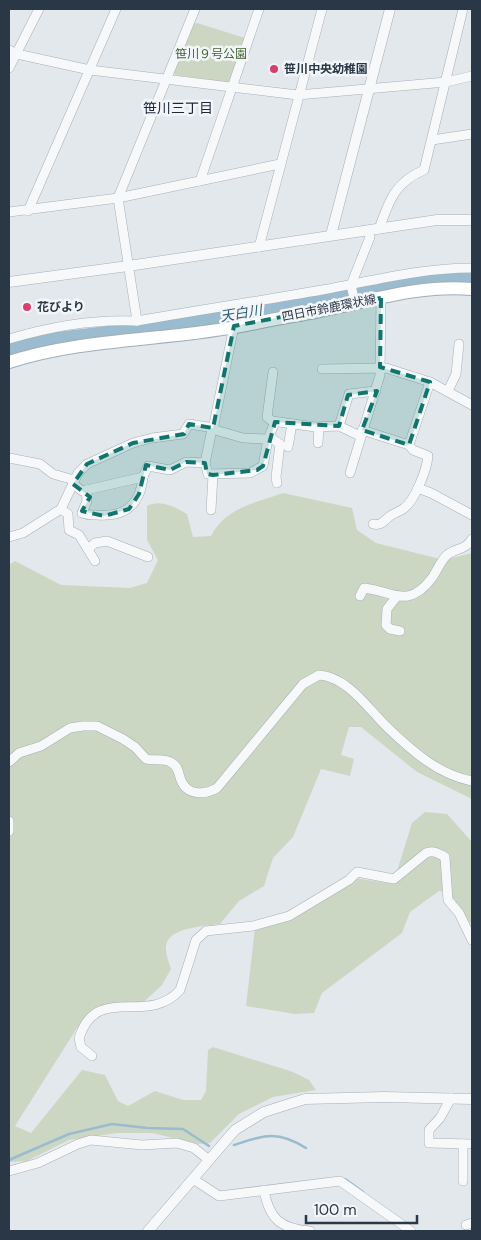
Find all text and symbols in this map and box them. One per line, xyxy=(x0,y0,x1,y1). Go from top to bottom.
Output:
park label: 笹川９号公園 xyxy=(175,46,247,62)
place label: 笹川中央幼稚園 xyxy=(284,61,368,77)
marker: 笹川中央幼稚園 xyxy=(268,63,280,75)
district label: 笹川三丁目 xyxy=(143,99,213,117)
street label: 四日市鈴鹿環状線 xyxy=(280,291,378,325)
place label: 花びより xyxy=(37,299,85,315)
marker: 花びより xyxy=(21,301,33,313)
water label: 天白川 xyxy=(219,301,265,325)
scale bar xyxy=(306,1192,417,1224)
text: 100 m xyxy=(314,1200,357,1220)

